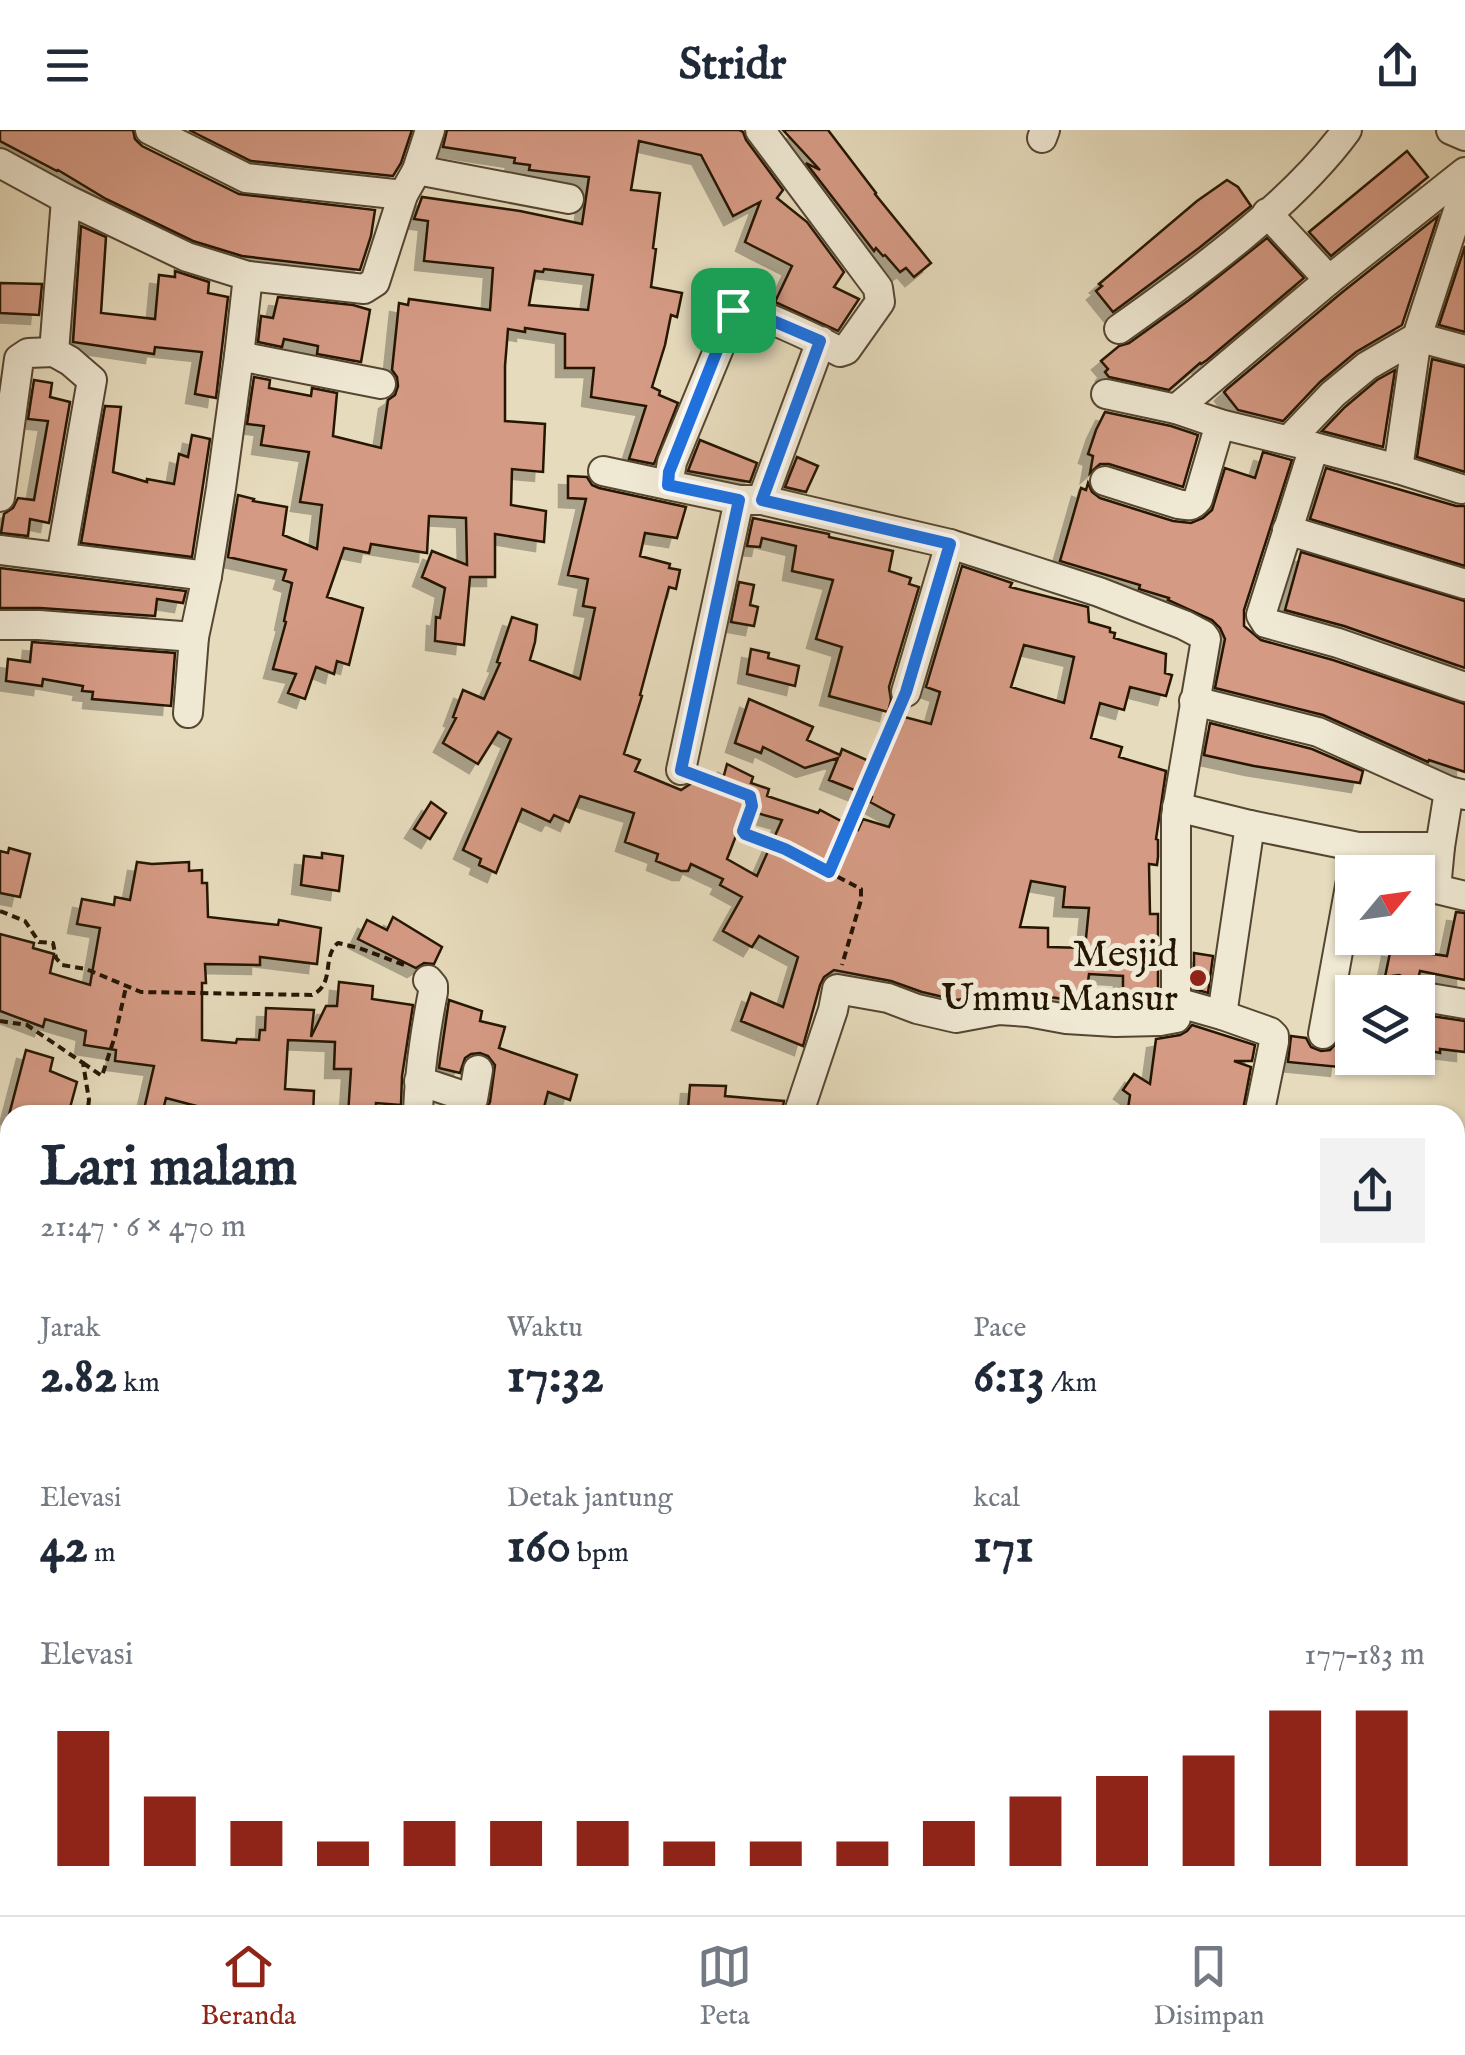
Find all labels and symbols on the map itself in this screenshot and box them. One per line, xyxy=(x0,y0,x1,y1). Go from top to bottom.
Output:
pin xyxy=(691,268,776,353)
north arrow xyxy=(1335,855,1435,955)
place label: Mesjid Ummu Mansur xyxy=(941,932,1179,1024)
marker: Mesjid Ummu Mansur xyxy=(1187,967,1209,989)

